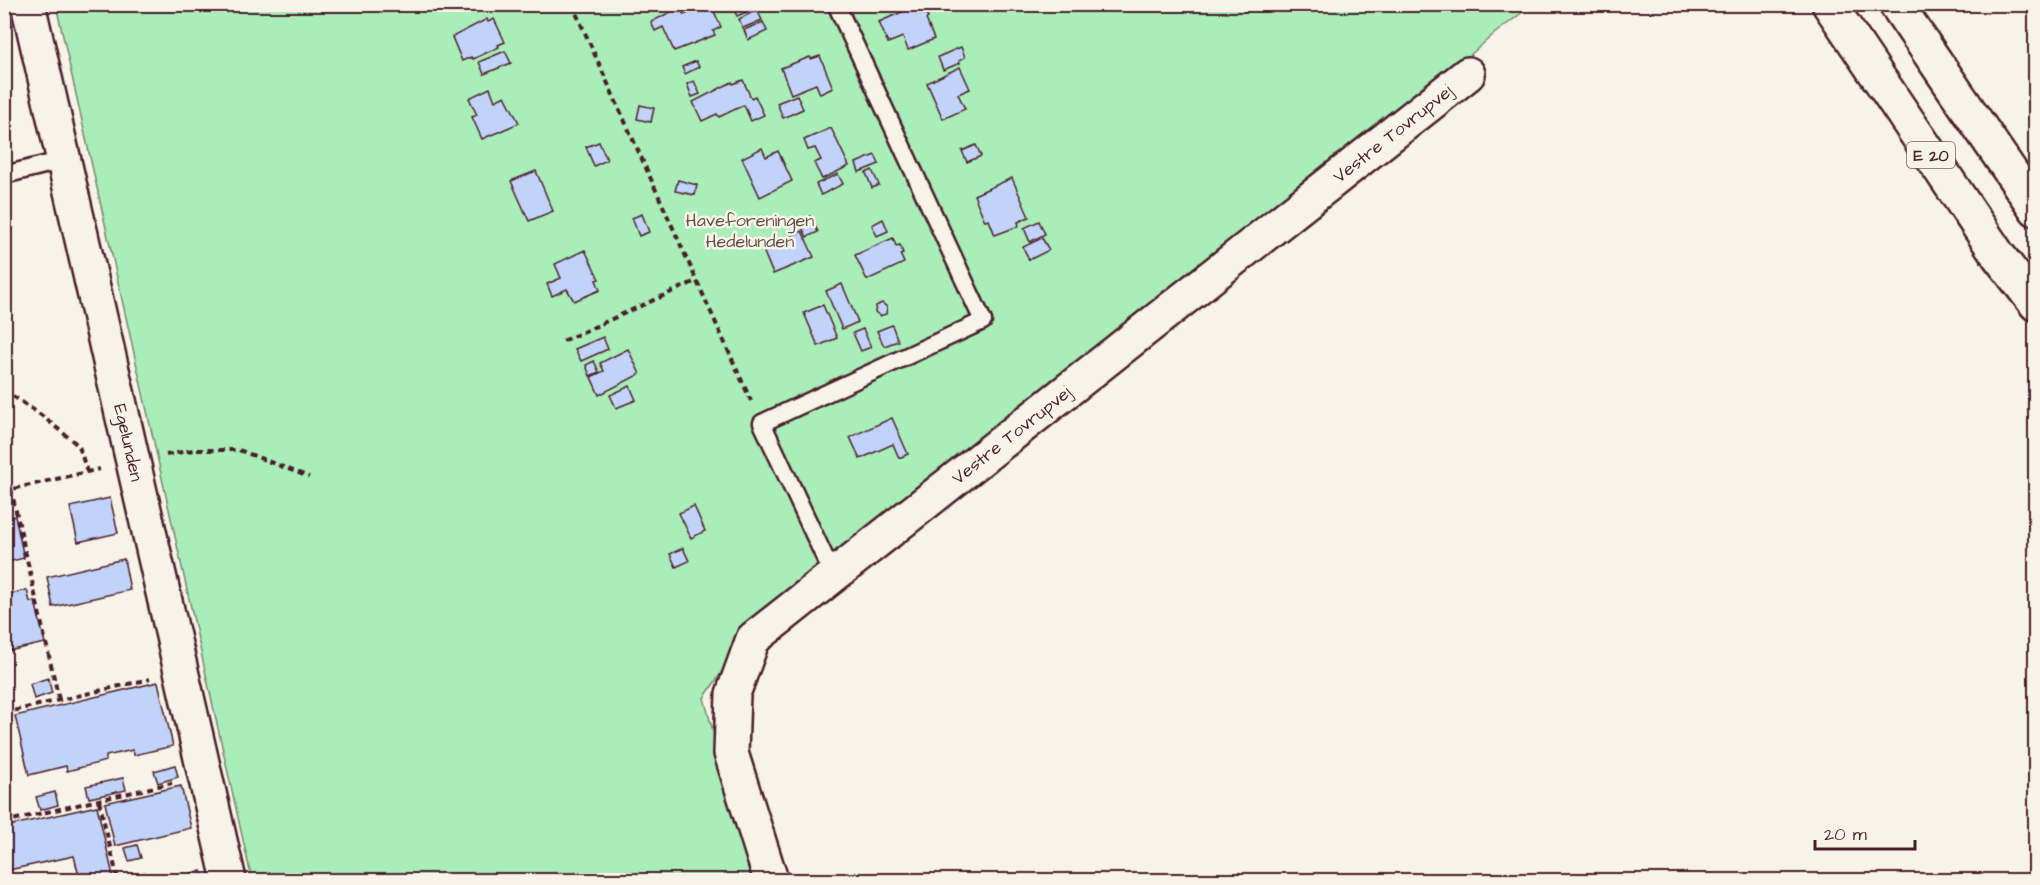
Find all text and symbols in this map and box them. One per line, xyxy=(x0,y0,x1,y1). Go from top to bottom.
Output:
street label: Vestre Tovrupvej xyxy=(1328,78,1459,189)
road number: E 20 xyxy=(1907,142,1955,168)
park label: Haveforeningen Hedelunden xyxy=(686,208,814,254)
street label: Vestre Tovrupvej xyxy=(947,380,1077,490)
street label: Egelunden xyxy=(107,402,149,484)
scale bar xyxy=(1815,813,1916,851)
text: 20 m xyxy=(1824,822,1867,847)

